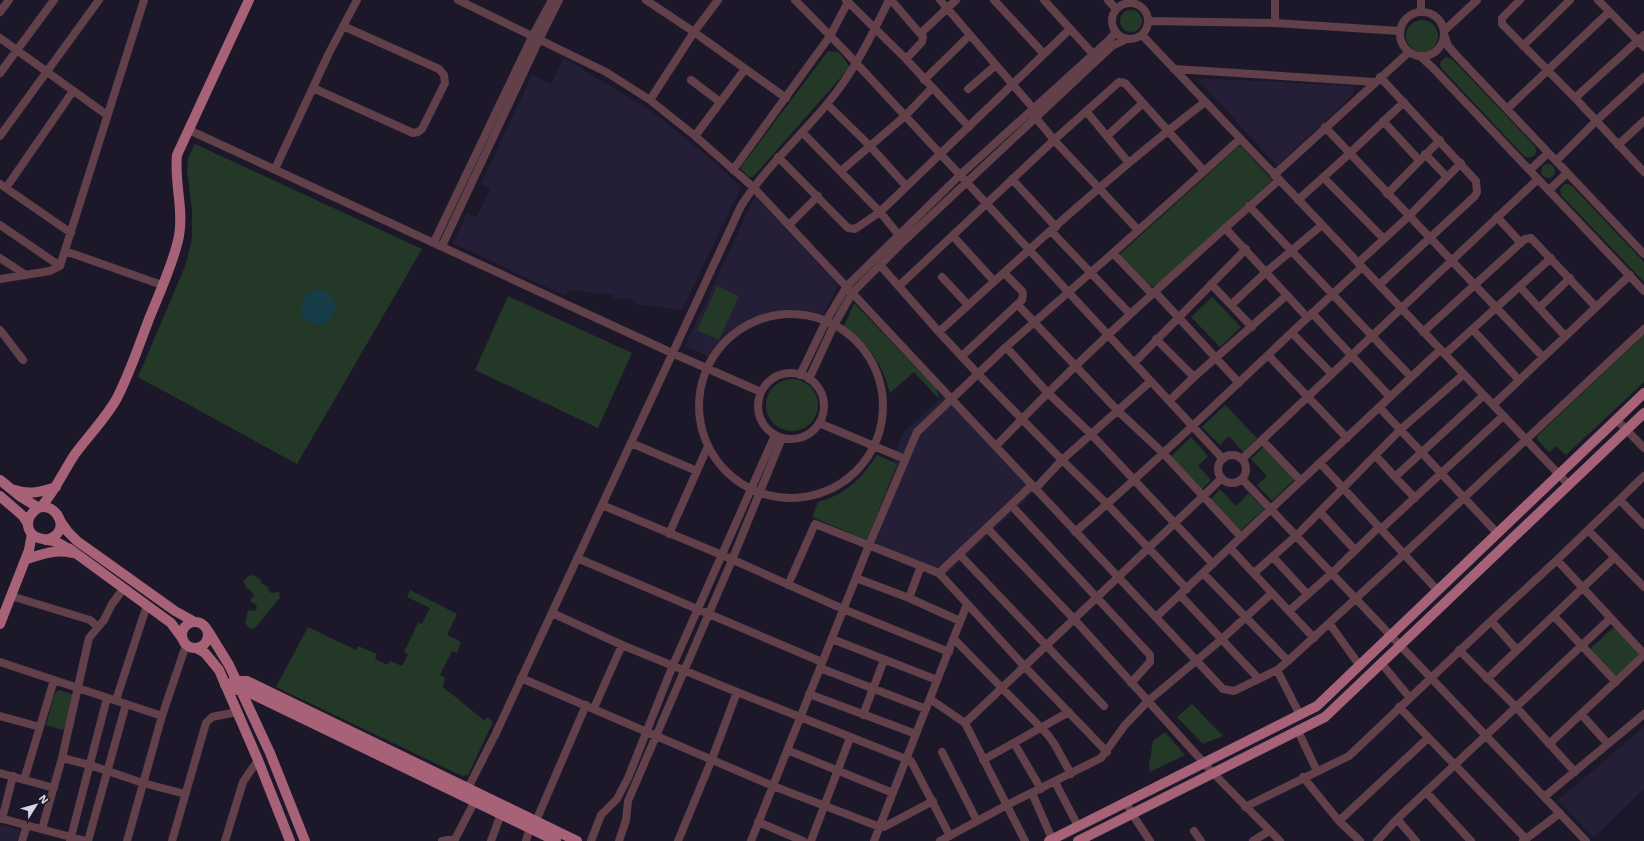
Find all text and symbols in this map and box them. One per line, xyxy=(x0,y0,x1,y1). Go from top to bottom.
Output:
north arrow xyxy=(16,785,56,825)
text: N xyxy=(36,792,51,806)

